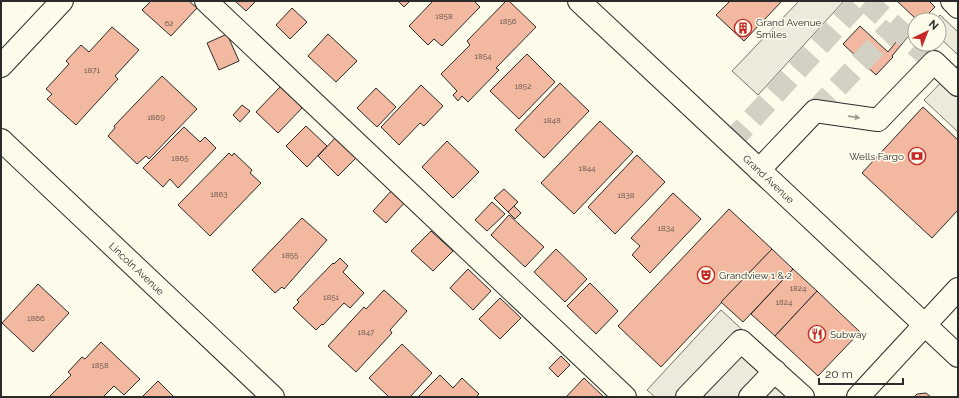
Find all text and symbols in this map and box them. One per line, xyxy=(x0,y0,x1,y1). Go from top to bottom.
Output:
house number: 1858 xyxy=(435,11,453,21)
north arrow xyxy=(907,12,947,52)
house number: 1856 xyxy=(499,16,517,26)
place label: Grand Avenue Smiles xyxy=(756,17,822,40)
text: N xyxy=(926,17,941,33)
house number: 62 xyxy=(165,18,174,28)
building icon: Grand Avenue Smiles xyxy=(733,18,753,38)
house number: 1854 xyxy=(475,51,492,61)
house number: 1871 xyxy=(84,65,101,75)
house number: 1852 xyxy=(515,81,531,91)
house number: 1869 xyxy=(147,112,165,122)
one-way arrow xyxy=(848,114,860,120)
house number: 1848 xyxy=(543,115,561,125)
bank icon: Wells Fargo xyxy=(907,146,927,166)
place label: Wells Fargo xyxy=(849,151,904,162)
street label: Grand Avenue xyxy=(741,152,797,205)
house number: 1865 xyxy=(171,153,189,163)
house number: 1844 xyxy=(579,163,596,173)
house number: 1863 xyxy=(210,189,228,199)
house number: 1838 xyxy=(617,190,635,200)
house number: 1834 xyxy=(658,223,675,233)
street label: Lincoln Avenue xyxy=(107,240,167,297)
house number: 1855 xyxy=(282,250,299,260)
theatre icon: Grandview 1 & 2 xyxy=(696,265,716,285)
place label: Grandview 1 & 2 xyxy=(719,270,792,281)
house number: 1824 xyxy=(790,283,807,293)
house number: 1851 xyxy=(323,292,340,302)
house number: 1824 xyxy=(776,297,793,307)
house number: 1866 xyxy=(27,313,45,323)
restaurant icon: Subway xyxy=(807,324,827,344)
house number: 1847 xyxy=(358,327,375,337)
place label: Subway xyxy=(830,329,867,340)
house number: 1858 xyxy=(91,360,109,370)
scale bar xyxy=(819,360,903,386)
text: 20 m xyxy=(825,367,853,381)

